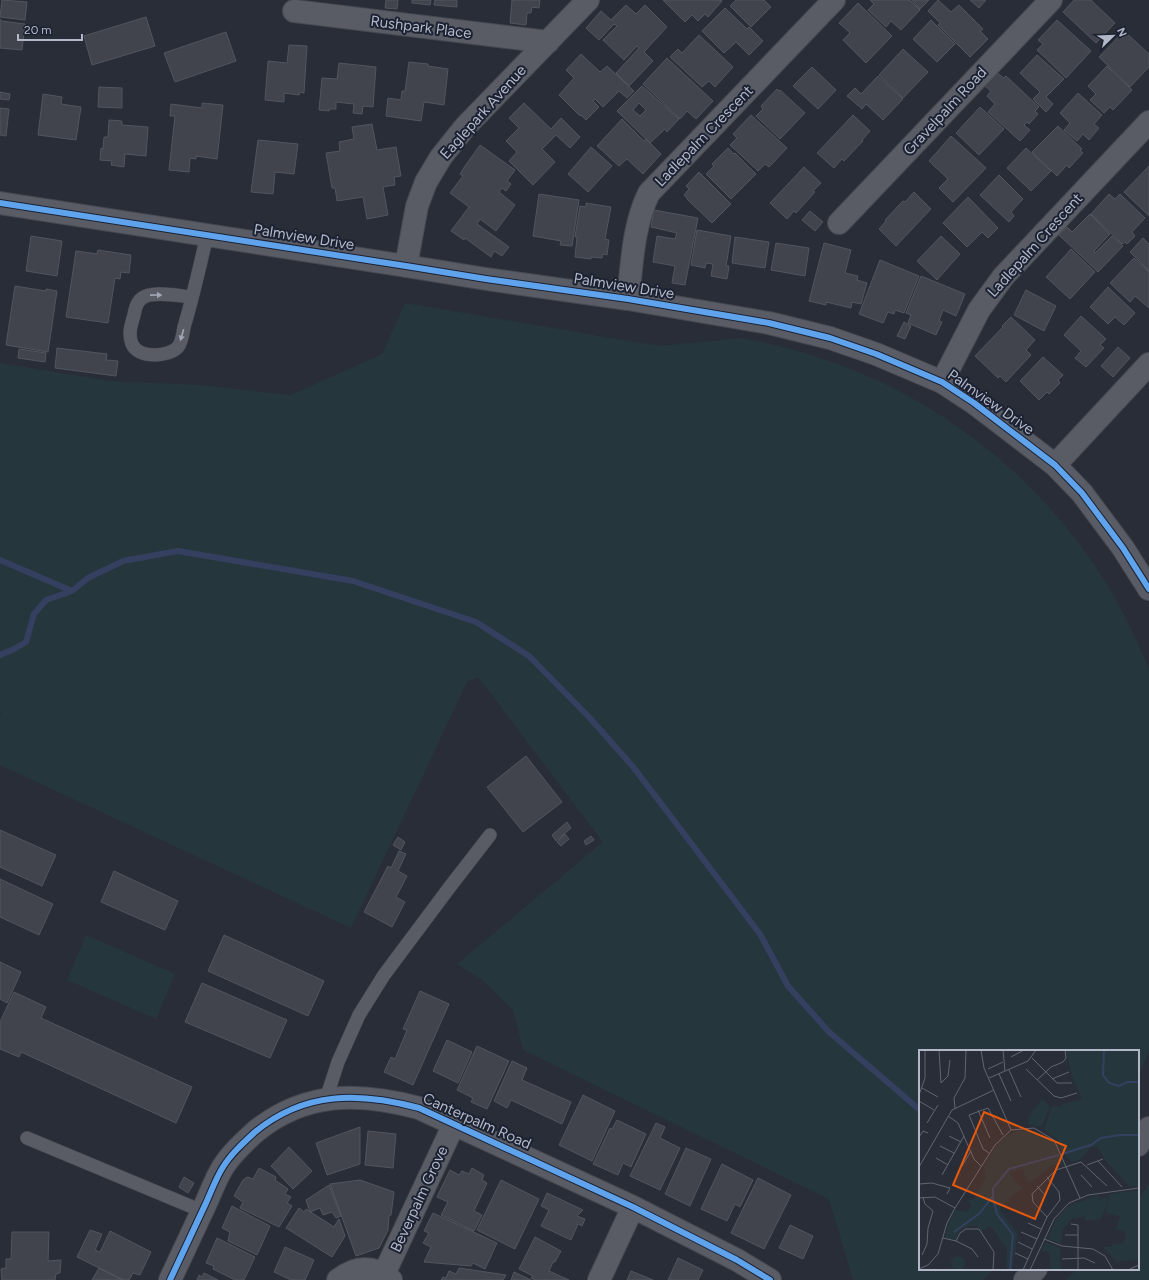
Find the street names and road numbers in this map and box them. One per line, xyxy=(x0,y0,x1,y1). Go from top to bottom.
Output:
street label: Rushpark Place xyxy=(369,12,473,42)
street label: Eaglepark Avenue xyxy=(436,61,530,163)
street label: Gravelpalm Road xyxy=(900,63,990,159)
street label: Ladlepalm Crescent xyxy=(651,82,757,190)
street label: Ladlepalm Crescent xyxy=(984,189,1087,301)
street label: Palmview Drive xyxy=(252,220,356,254)
street label: Palmview Drive xyxy=(572,269,676,303)
street label: Palmview Drive xyxy=(944,366,1038,438)
street label: Canterpalm Road xyxy=(420,1089,534,1153)
street label: Beverpalm Grove xyxy=(387,1143,451,1255)

